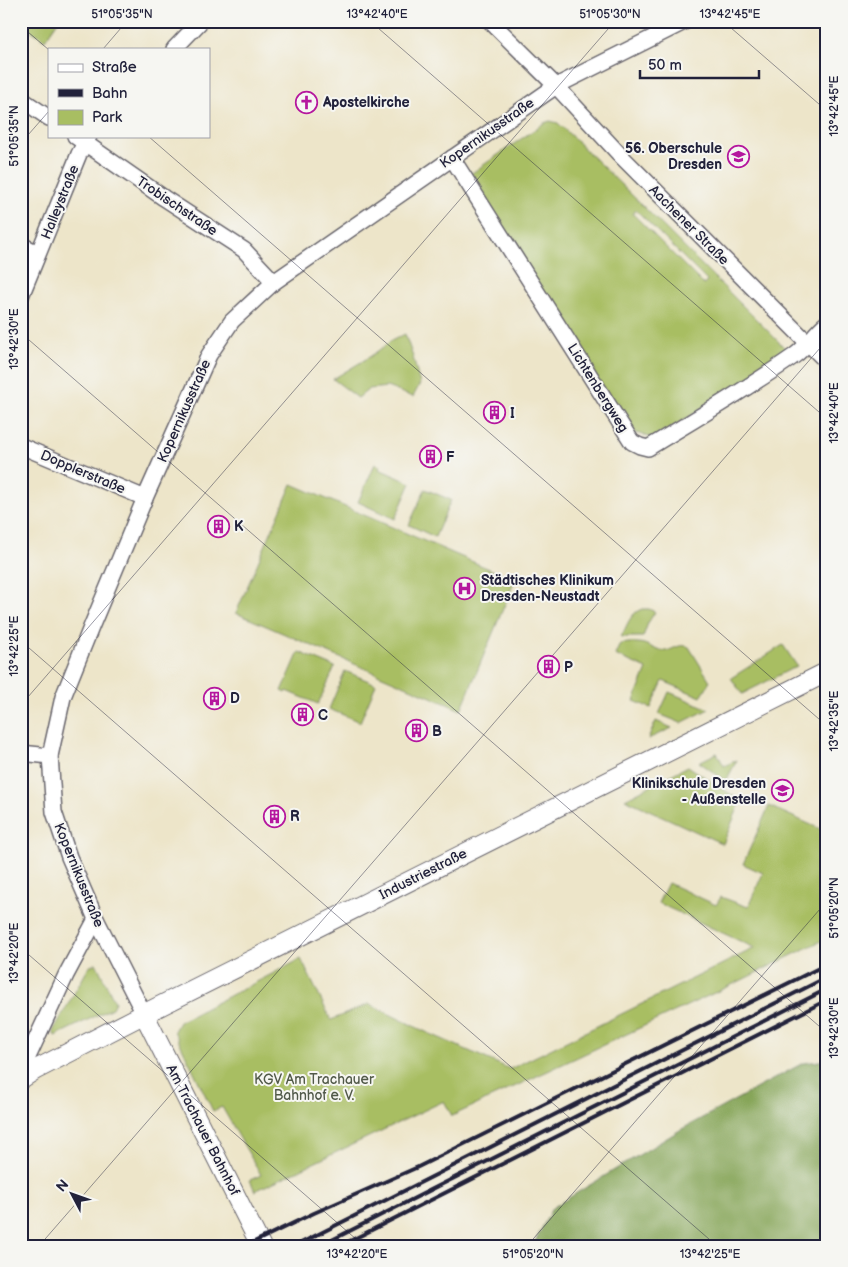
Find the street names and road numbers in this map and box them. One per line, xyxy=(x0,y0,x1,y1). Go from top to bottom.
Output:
street label: Kopernikusstraße xyxy=(437,94,537,172)
street label: Halleystraße xyxy=(37,162,83,242)
street label: Trobischstraße xyxy=(133,173,221,239)
street label: Aachener Straße xyxy=(646,182,732,268)
street label: Lichtenbergweg xyxy=(564,340,632,436)
street label: Kopernikusstraße xyxy=(154,357,214,465)
street label: Dopplerstraße xyxy=(38,446,128,498)
street label: Kopernikusstraße xyxy=(50,820,108,930)
street label: Industriestraße xyxy=(376,845,470,903)
street label: Am Trachauer Bahnhof xyxy=(162,1062,244,1199)

